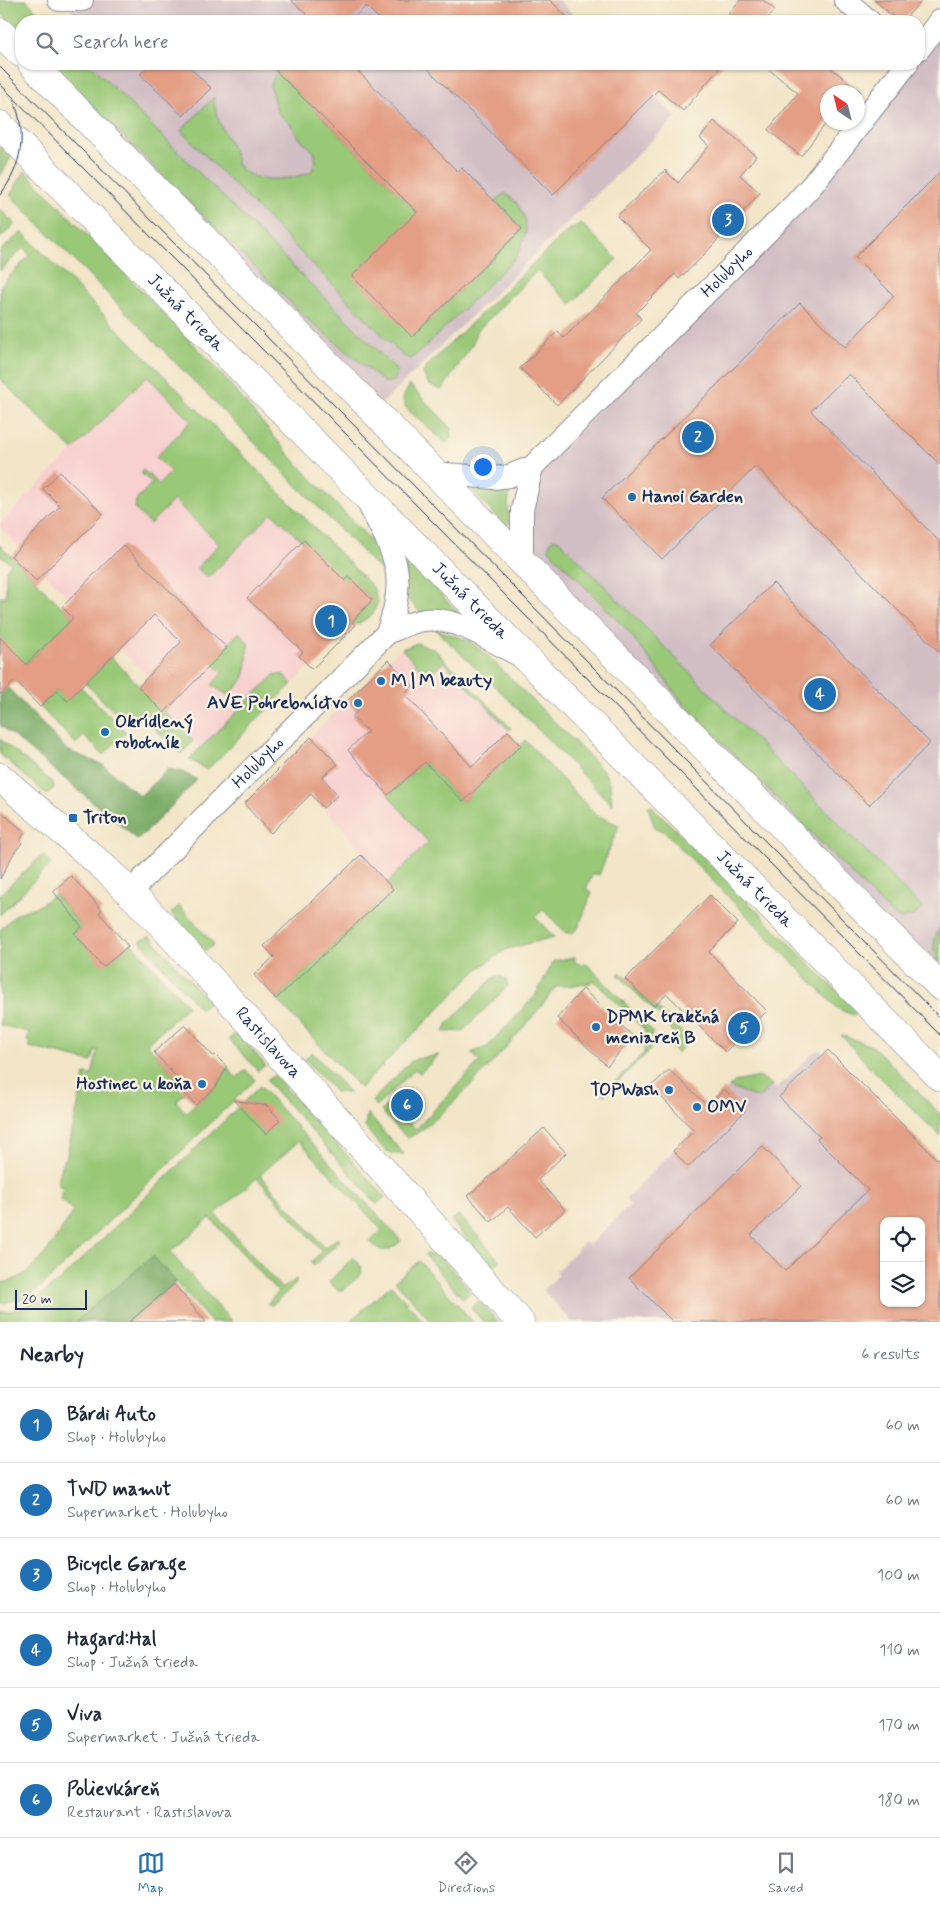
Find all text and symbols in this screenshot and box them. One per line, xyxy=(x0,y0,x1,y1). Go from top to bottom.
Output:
search box xyxy=(15,15,925,70)
icon: search xyxy=(33,29,61,57)
text: Search here xyxy=(73,30,169,55)
north arrow xyxy=(820,85,865,130)
pin: 3 xyxy=(712,201,744,239)
street label: Holubyho xyxy=(696,240,759,303)
street label: Južná trieda xyxy=(142,269,229,357)
pin: 2 xyxy=(682,418,714,456)
your location xyxy=(470,454,496,480)
place label: Hanoi Garden xyxy=(642,485,743,509)
marker: Hanoi Garden xyxy=(626,491,638,503)
street label: Južná trieda xyxy=(426,557,514,645)
pin: 1 xyxy=(315,602,347,640)
place label: M | M beauty xyxy=(391,669,492,693)
marker: M | M beauty xyxy=(375,675,387,687)
pin: 4 xyxy=(804,675,836,713)
place label: AVE Pohrebníctvo xyxy=(207,691,348,715)
marker: AVE Pohrebníctvo xyxy=(352,697,364,709)
place label: Okrídlený robotník xyxy=(115,710,193,755)
marker: Okrídlený robotník xyxy=(99,726,111,738)
street label: Holubyho xyxy=(227,731,290,794)
place label: Triton xyxy=(83,806,127,830)
marker: Triton xyxy=(67,812,79,824)
street label: Južná trieda xyxy=(711,845,799,934)
street label: Rastislavova xyxy=(230,1002,307,1084)
place label: DPMK trakčná meniareň B xyxy=(606,1005,720,1050)
pin: 5 xyxy=(728,1009,760,1047)
marker: DPMK trakčná meniareň B xyxy=(590,1021,602,1033)
place label: Hostinec u koňa xyxy=(76,1072,192,1096)
marker: Hostinec u koňa xyxy=(196,1078,208,1090)
place label: TOPWash xyxy=(590,1078,659,1102)
marker: TOPWash xyxy=(663,1084,675,1096)
pin: 6 xyxy=(391,1086,423,1124)
place label: OMV xyxy=(707,1095,747,1119)
marker: OMV xyxy=(691,1101,703,1113)
map controls xyxy=(880,1217,925,1307)
button: locate xyxy=(880,1217,925,1262)
button: layers xyxy=(880,1262,925,1307)
scale bar xyxy=(15,1287,88,1310)
text: 20 m xyxy=(22,1290,52,1308)
text: Nearby xyxy=(20,1341,84,1369)
text: 6 results xyxy=(861,1344,920,1365)
text: Bárdi Auto xyxy=(67,1402,156,1427)
text: 1 xyxy=(32,1415,40,1436)
text: 60 m xyxy=(886,1415,920,1436)
text: Shop · Holubyho xyxy=(67,1427,166,1448)
text: TWD mamut xyxy=(67,1477,171,1502)
text: 2 xyxy=(32,1490,40,1511)
text: 60 m xyxy=(886,1490,920,1511)
text: Supermarket · Holubyho xyxy=(67,1502,228,1523)
text: Bicycle Garage xyxy=(67,1552,187,1577)
text: 3 xyxy=(32,1565,40,1586)
text: 100 m xyxy=(877,1565,920,1586)
text: Shop · Holubyho xyxy=(67,1577,166,1598)
text: Hagard:Hal xyxy=(67,1627,156,1652)
text: 4 xyxy=(31,1640,41,1661)
text: 110 m xyxy=(879,1640,920,1661)
text: Shop · Južná trieda xyxy=(67,1652,198,1673)
text: Viva xyxy=(67,1702,102,1727)
text: 5 xyxy=(31,1715,41,1736)
text: 170 m xyxy=(878,1715,920,1736)
text: Supermarket · Južná trieda xyxy=(67,1727,260,1748)
text: Polievkáreň xyxy=(67,1777,160,1802)
text: 6 xyxy=(32,1790,40,1811)
text: 180 m xyxy=(877,1790,920,1811)
text: Restaurant · Rastislavova xyxy=(67,1802,232,1823)
tab: Map xyxy=(137,1849,165,1897)
tab: Directions xyxy=(438,1849,495,1897)
tab: Saved xyxy=(768,1849,803,1897)

